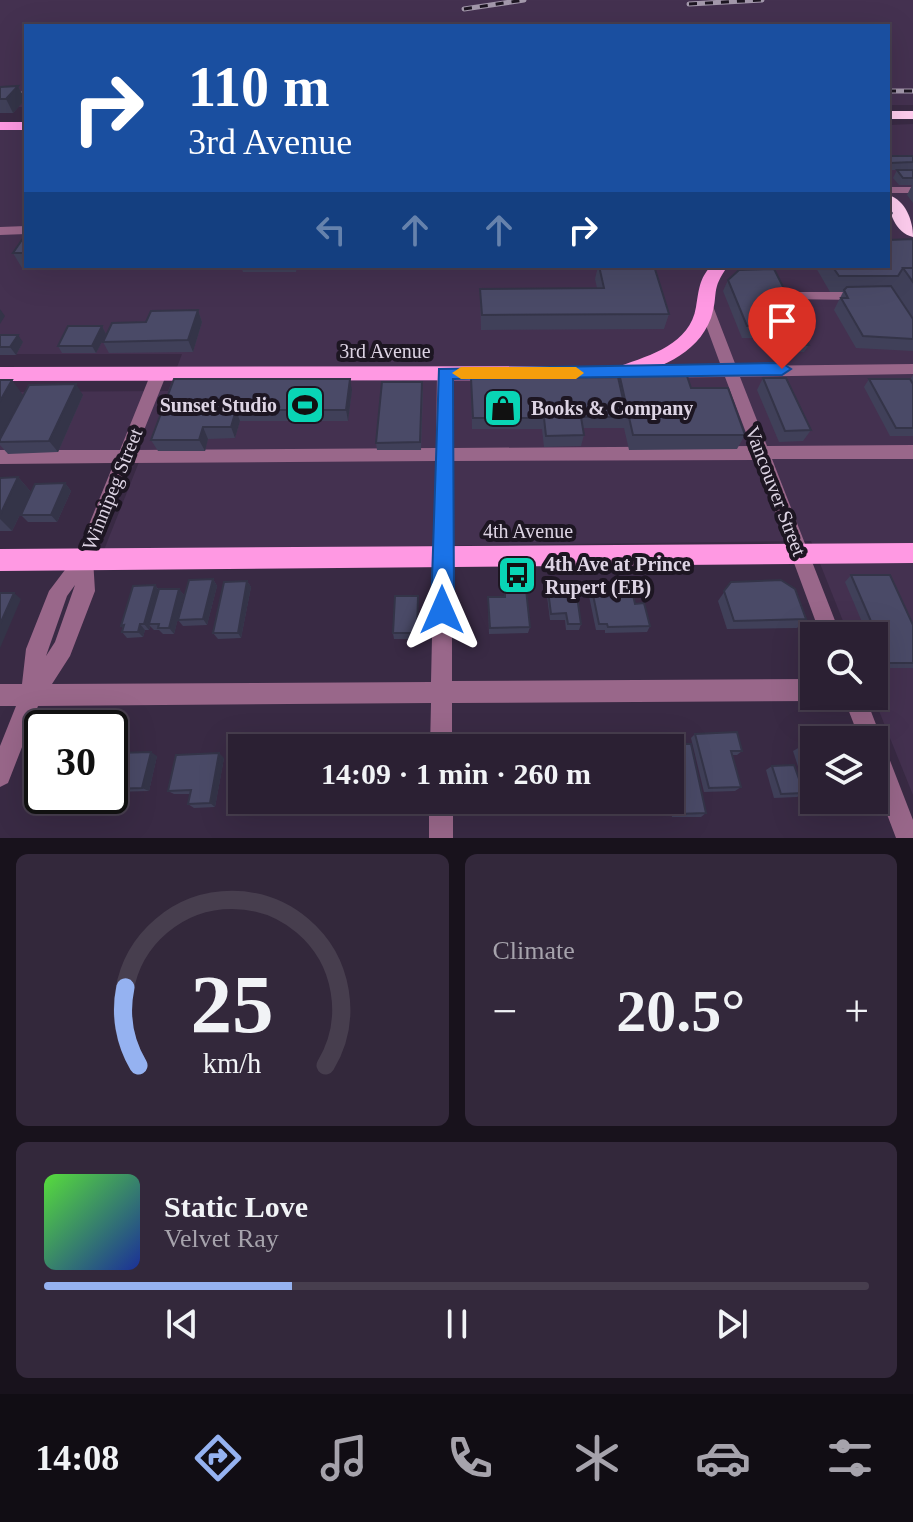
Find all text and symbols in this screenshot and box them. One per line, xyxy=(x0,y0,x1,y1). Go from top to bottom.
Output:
icon: right xyxy=(56,56,160,160)
text: 110 m xyxy=(188,56,330,118)
text: 3rd Avenue xyxy=(188,122,352,162)
icon: left xyxy=(309,208,353,252)
icon: ahead xyxy=(393,208,437,252)
icon: ahead xyxy=(477,208,521,252)
icon: right xyxy=(561,208,605,252)
pin xyxy=(748,287,816,369)
icon: arrive xyxy=(760,299,804,343)
street label: 3rd Avenue xyxy=(339,340,431,362)
sports icon: Sunset Studio xyxy=(284,384,326,426)
shop icon: Books & Company xyxy=(482,387,524,429)
place label: Sunset Studio xyxy=(160,394,277,416)
place label: Books & Company xyxy=(531,397,693,420)
street label: Vancouver Street xyxy=(741,423,811,559)
street label: Winnipeg Street xyxy=(78,424,148,554)
street label: 4th Avenue xyxy=(483,520,573,542)
place label: 4th Ave at Prince Rupert (EB) xyxy=(545,553,691,599)
bus stop icon: 4th Ave at Prince Rupert (EB) xyxy=(496,554,538,596)
position arrow xyxy=(400,568,484,652)
map controls xyxy=(800,622,888,814)
button: search xyxy=(800,622,888,710)
speed limit sign: 30 xyxy=(24,710,128,814)
button: layers xyxy=(800,726,888,814)
text: 14:09 · 1 min · 260 m xyxy=(321,757,591,790)
text: Climate xyxy=(493,936,575,965)
text: 25 xyxy=(191,958,274,1050)
text: 20.5° xyxy=(616,978,745,1044)
text: − xyxy=(493,987,517,1036)
text: + xyxy=(844,987,869,1036)
text: km/h xyxy=(203,1048,262,1079)
text: Static Love xyxy=(164,1190,308,1223)
text: Velvet Ray xyxy=(164,1224,279,1253)
icon: previous xyxy=(160,1302,204,1346)
icon: pause xyxy=(435,1302,479,1346)
icon: next xyxy=(710,1302,754,1346)
icon: directions xyxy=(190,1430,246,1486)
icon: music xyxy=(316,1430,372,1486)
icon: phone xyxy=(442,1430,498,1486)
icon: climate xyxy=(569,1430,625,1486)
icon: car xyxy=(695,1430,751,1486)
icon: filters xyxy=(822,1430,878,1486)
text: 14:08 xyxy=(35,1438,119,1478)

